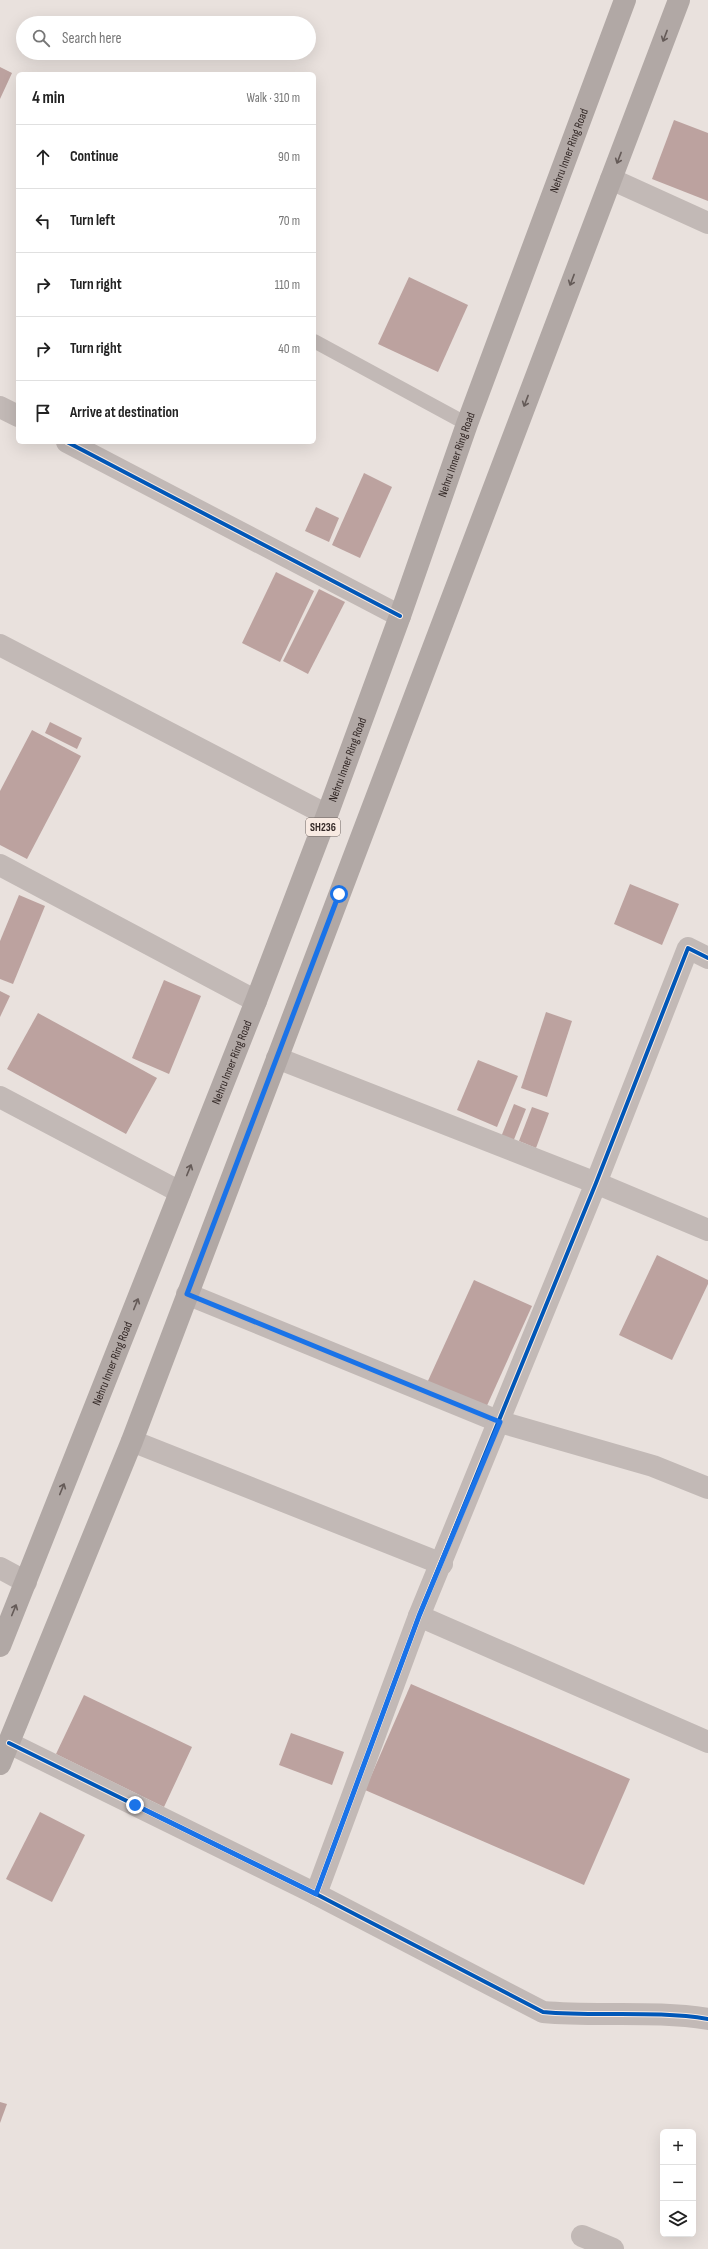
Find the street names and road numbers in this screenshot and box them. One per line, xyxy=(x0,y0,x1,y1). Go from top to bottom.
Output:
street label: Nehru Inner Ring Road xyxy=(547,107,592,195)
street label: Nehru Inner Ring Road xyxy=(435,410,479,499)
street label: Nehru Inner Ring Road xyxy=(325,715,370,804)
road number: SH236 xyxy=(306,818,340,836)
street label: Nehru Inner Ring Road xyxy=(209,1018,256,1107)
street label: Nehru Inner Ring Road xyxy=(89,1319,136,1408)

